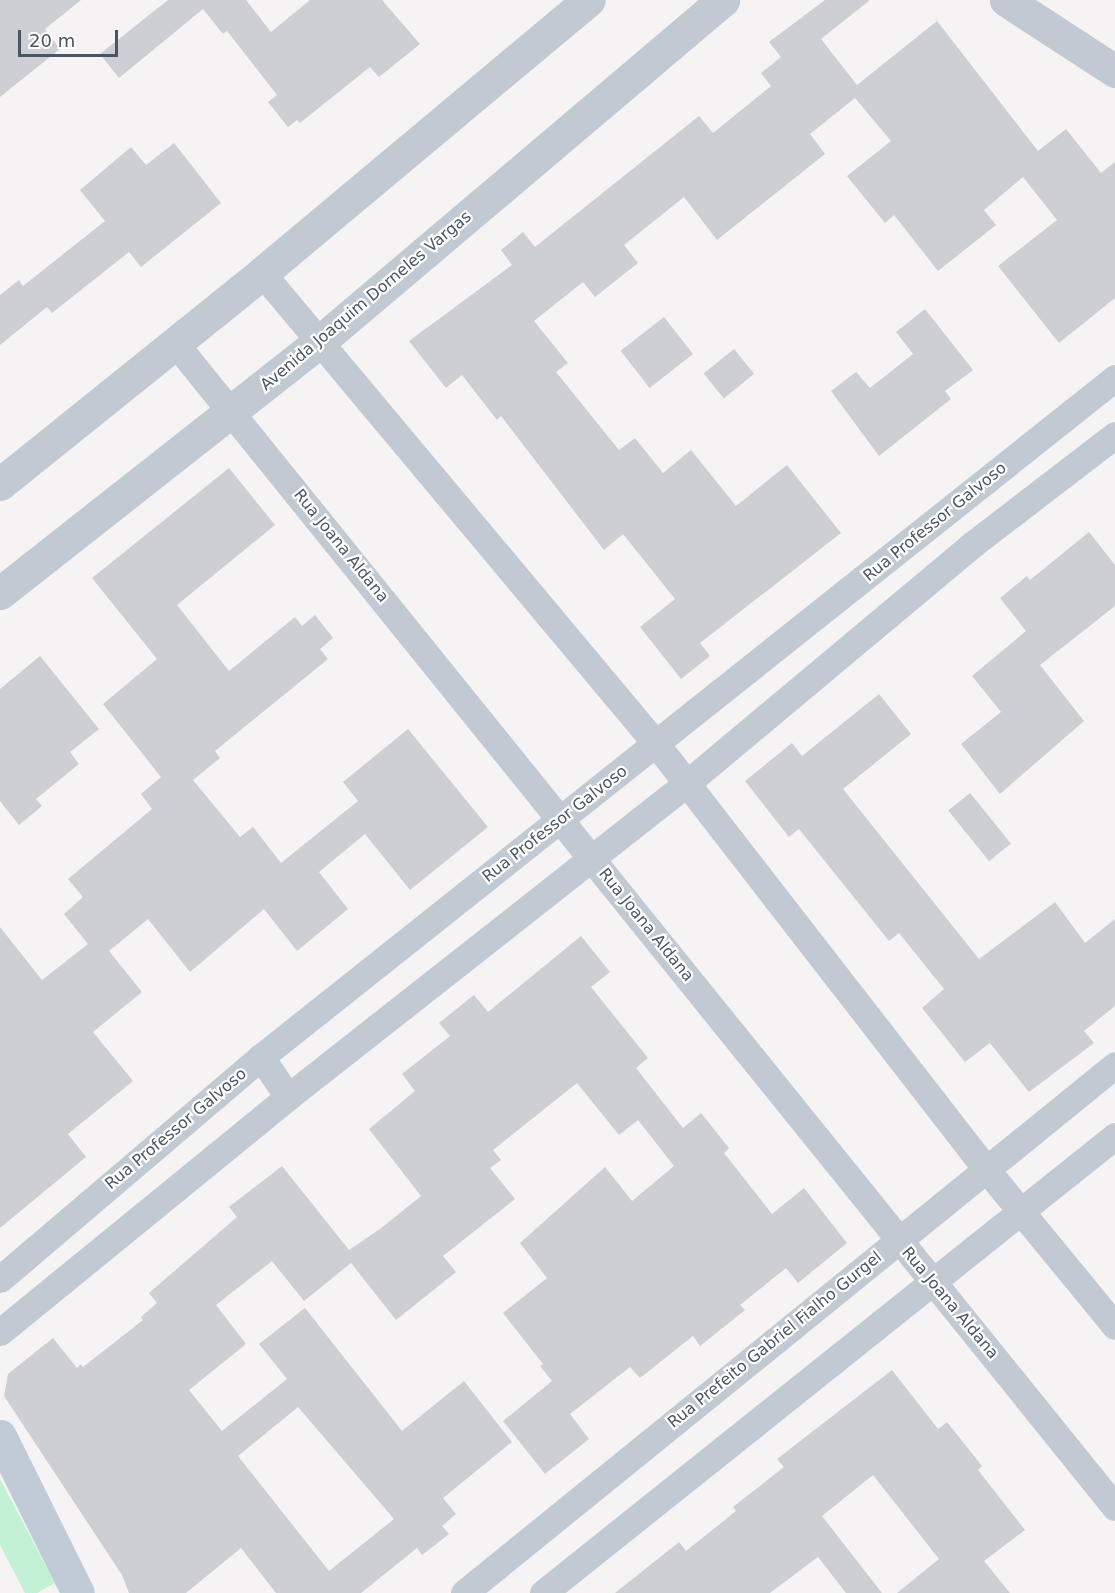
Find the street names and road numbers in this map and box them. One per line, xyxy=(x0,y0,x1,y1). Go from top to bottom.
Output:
street label: Avenida Joaquim Dorneles Vargas xyxy=(257,207,475,395)
street label: Rua Professor Galvoso xyxy=(860,458,1010,586)
street label: Rua Joana Aldana xyxy=(289,486,393,606)
street label: Rua Professor Galvoso xyxy=(479,762,631,886)
street label: Rua Joana Aldana xyxy=(594,865,698,985)
street label: Rua Professor Galvoso xyxy=(101,1064,251,1194)
street label: Rua Joana Aldana xyxy=(898,1243,1002,1363)
street label: Rua Prefeito Gabriel Fialho Gurgel xyxy=(664,1248,886,1432)

